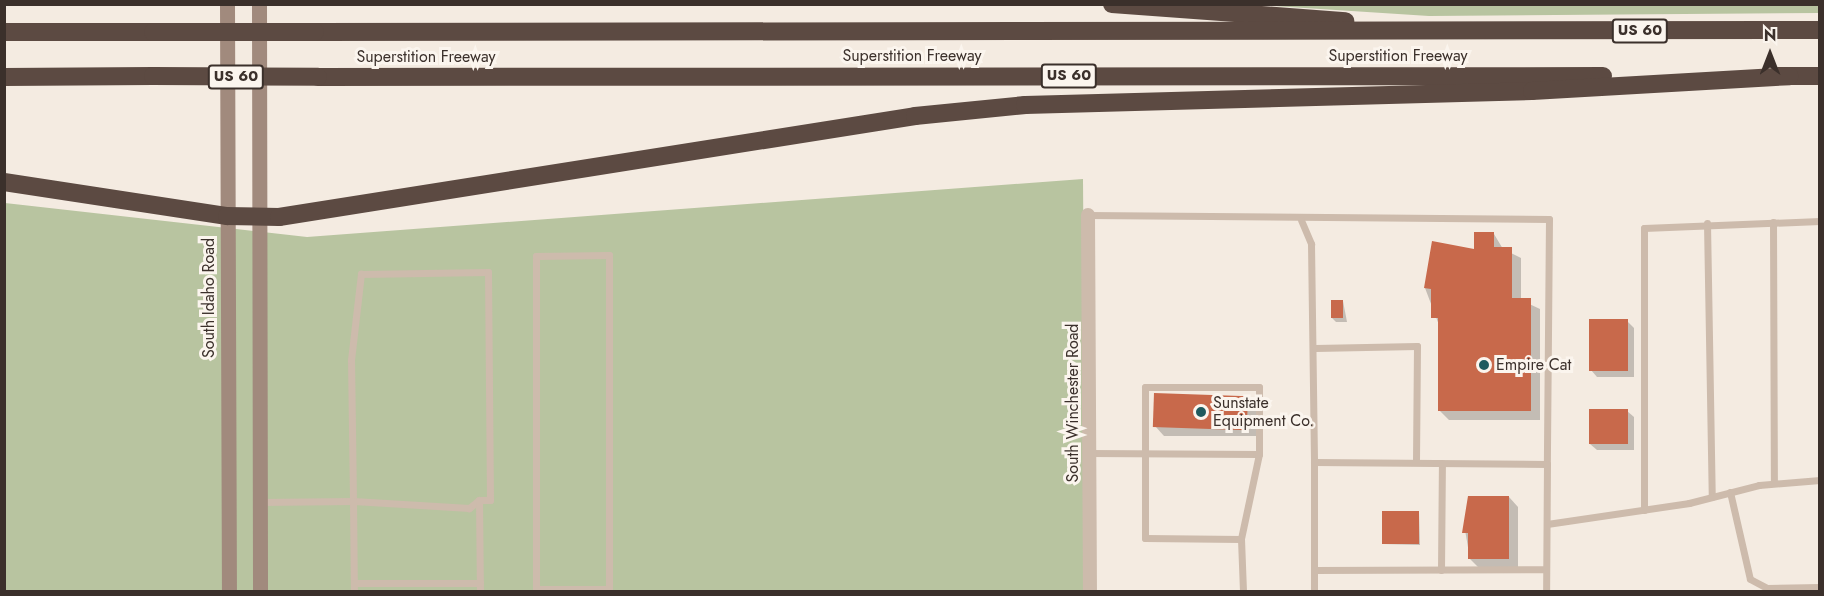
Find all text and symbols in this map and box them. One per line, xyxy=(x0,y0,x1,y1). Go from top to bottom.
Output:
road number: US 60 xyxy=(1612,19,1668,43)
north arrow xyxy=(1740,24,1800,84)
text: N xyxy=(1764,24,1776,47)
street label: Superstition Freeway xyxy=(842,46,982,66)
street label: Superstition Freeway xyxy=(1328,46,1468,66)
street label: Superstition Freeway xyxy=(356,47,496,67)
road number: US 60 xyxy=(1040,64,1098,88)
road number: US 60 xyxy=(208,65,264,89)
street label: South Idaho Road xyxy=(199,238,219,358)
street label: South Winchester Road xyxy=(1063,324,1083,482)
place label: Empire Cat xyxy=(1496,355,1571,375)
marker: Empire Cat xyxy=(1477,358,1491,372)
place label: Sunstate Equipment Co. xyxy=(1213,393,1314,431)
marker: Sunstate Equipment Co. xyxy=(1194,405,1208,419)

